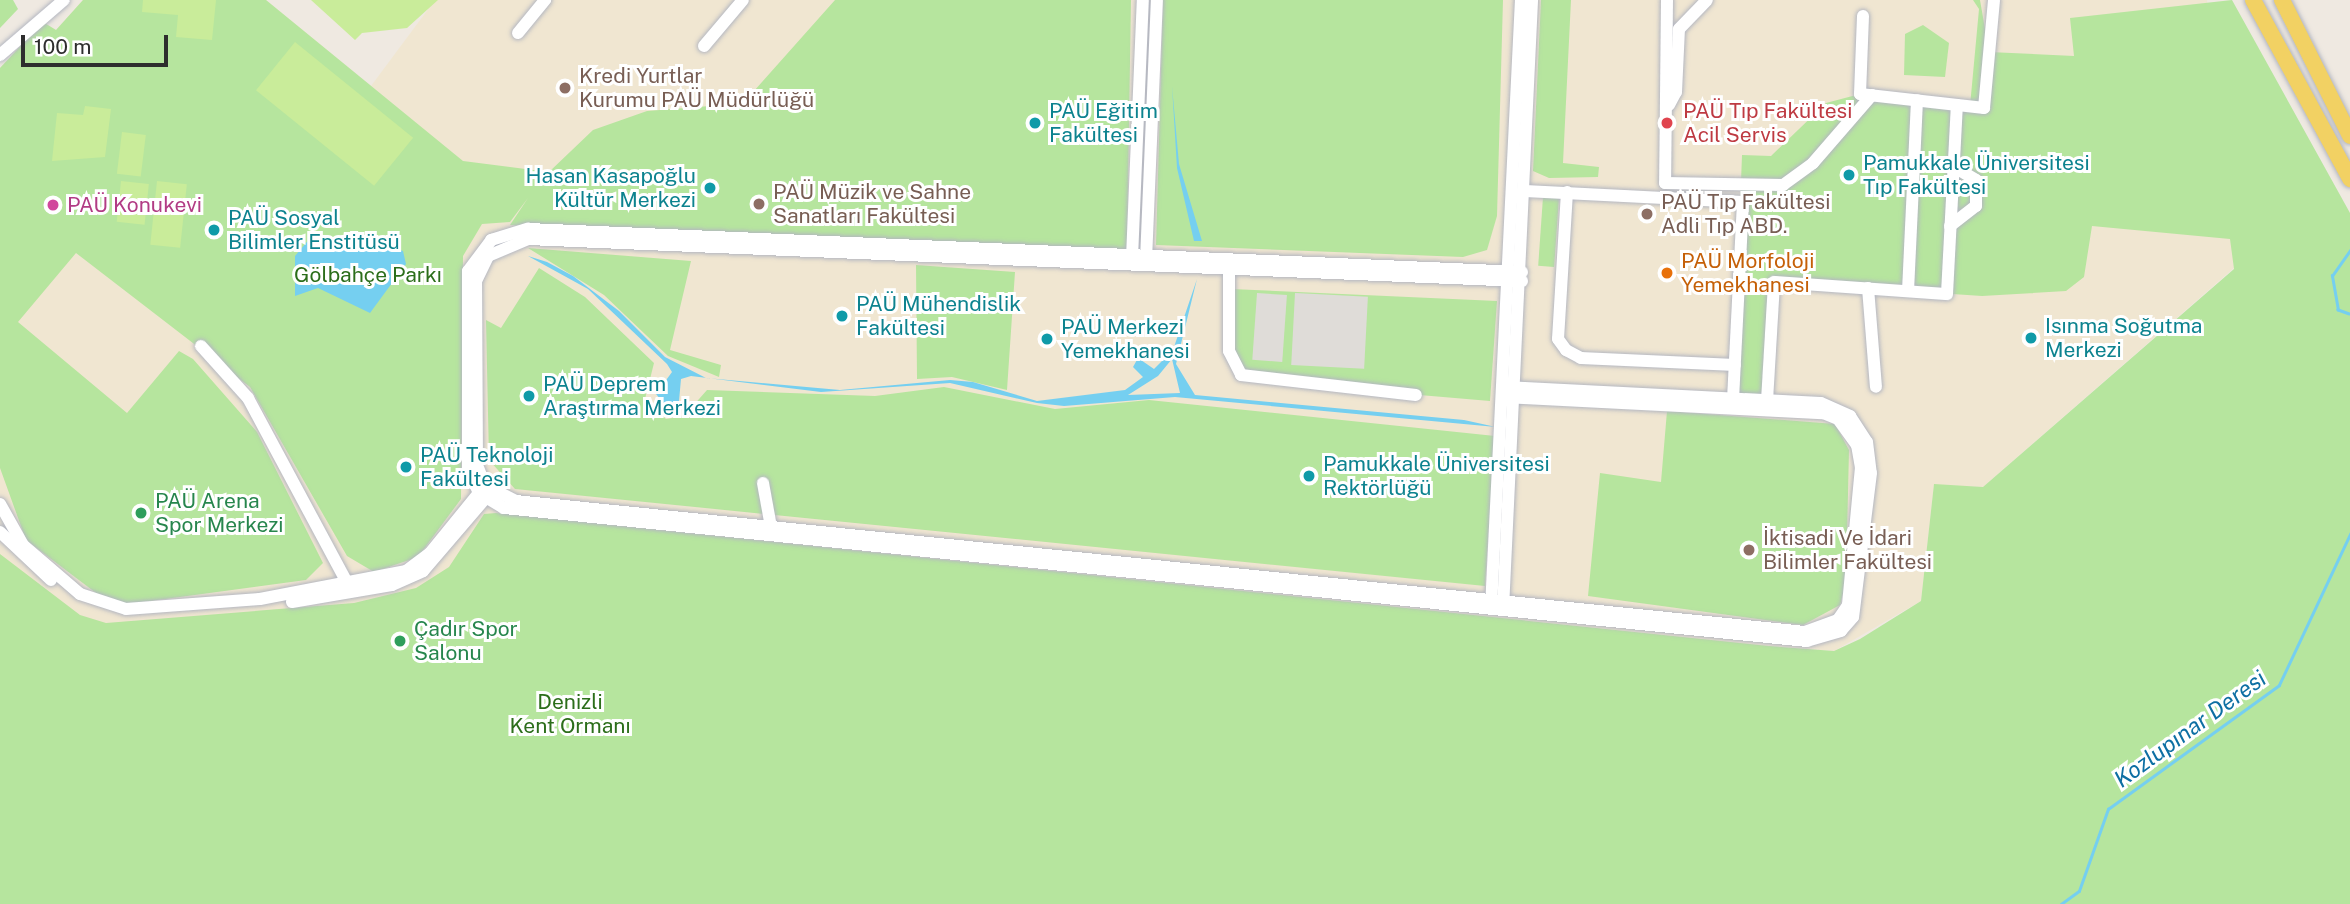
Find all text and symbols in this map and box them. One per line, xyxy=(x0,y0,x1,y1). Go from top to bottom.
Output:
scale bar xyxy=(24,21,172,65)
text: 100 m xyxy=(34,34,91,59)
place label: Kredi Yurtlar Kurumu PAÜ Müdürlüğü xyxy=(579,63,814,113)
marker: Kredi Yurtlar Kurumu PAÜ Müdürlüğü xyxy=(557,80,573,96)
place label: PAÜ Eğitim Fakültesi xyxy=(1049,98,1158,148)
place label: PAÜ Tıp Fakültesi Acil Servis xyxy=(1683,98,1853,148)
marker: PAÜ Tıp Fakültesi Acil Servis xyxy=(1657,113,1677,133)
marker: PAÜ Eğitim Fakültesi xyxy=(1027,115,1043,131)
place label: Pamukkale Üniversitesi Tıp Fakültesi xyxy=(1863,150,2090,200)
place label: Hasan Kasapoğlu Kültür Merkezi xyxy=(525,163,696,213)
marker: Pamukkale Üniversitesi Tıp Fakültesi xyxy=(1841,167,1857,183)
place label: PAÜ Müzik ve Sahne Sanatları Fakültesi xyxy=(773,179,971,229)
marker: Hasan Kasapoğlu Kültür Merkezi xyxy=(702,180,718,196)
place label: PAÜ Tıp Fakültesi Adli Tıp ABD. xyxy=(1661,189,1831,239)
place label: PAÜ Konukevi xyxy=(67,192,202,218)
marker: PAÜ Müzik ve Sahne Sanatları Fakültesi xyxy=(751,196,767,212)
marker: PAÜ Konukevi xyxy=(45,197,61,213)
place label: PAÜ Sosyal Bilimler Enstitüsü xyxy=(228,205,400,255)
marker: PAÜ Tıp Fakültesi Adli Tıp ABD. xyxy=(1639,206,1655,222)
marker: PAÜ Sosyal Bilimler Enstitüsü xyxy=(206,222,222,238)
place label: PAÜ Morfoloji Yemekhanesi xyxy=(1681,248,1814,298)
park label: Gölbahçe Parkı xyxy=(294,262,442,288)
marker: PAÜ Morfoloji Yemekhanesi xyxy=(1659,265,1675,281)
place label: PAÜ Mühendislik Fakültesi xyxy=(856,291,1021,341)
marker: PAÜ Mühendislik Fakültesi xyxy=(834,308,850,324)
place label: Isınma Soğutma Merkezi xyxy=(2045,313,2202,363)
place label: PAÜ Merkezi Yemekhanesi xyxy=(1061,314,1190,364)
marker: Isınma Soğutma Merkezi xyxy=(2023,330,2039,346)
marker: PAÜ Merkezi Yemekhanesi xyxy=(1039,331,1055,347)
place label: PAÜ Deprem Araştırma Merkezi xyxy=(543,371,721,421)
marker: PAÜ Deprem Araştırma Merkezi xyxy=(521,388,537,404)
place label: PAÜ Teknoloji Fakültesi xyxy=(420,442,553,492)
place label: Pamukkale Üniversitesi Rektörlüğü xyxy=(1323,451,1550,501)
marker: PAÜ Teknoloji Fakültesi xyxy=(398,459,414,475)
marker: Pamukkale Üniversitesi Rektörlüğü xyxy=(1301,468,1317,484)
place label: PAÜ Arena Spor Merkezi xyxy=(155,488,284,538)
marker: PAÜ Arena Spor Merkezi xyxy=(133,505,149,521)
place label: İktisadi Ve İdari Bilimler Fakültesi xyxy=(1763,525,1932,575)
marker: İktisadi Ve İdari Bilimler Fakültesi xyxy=(1741,542,1757,558)
place label: Çadır Spor Salonu xyxy=(414,616,518,666)
marker: Çadır Spor Salonu xyxy=(392,633,408,649)
water label: Kozlupınar Deresi xyxy=(2109,665,2271,793)
park label: Denizli Kent Ormanı xyxy=(510,689,630,739)

